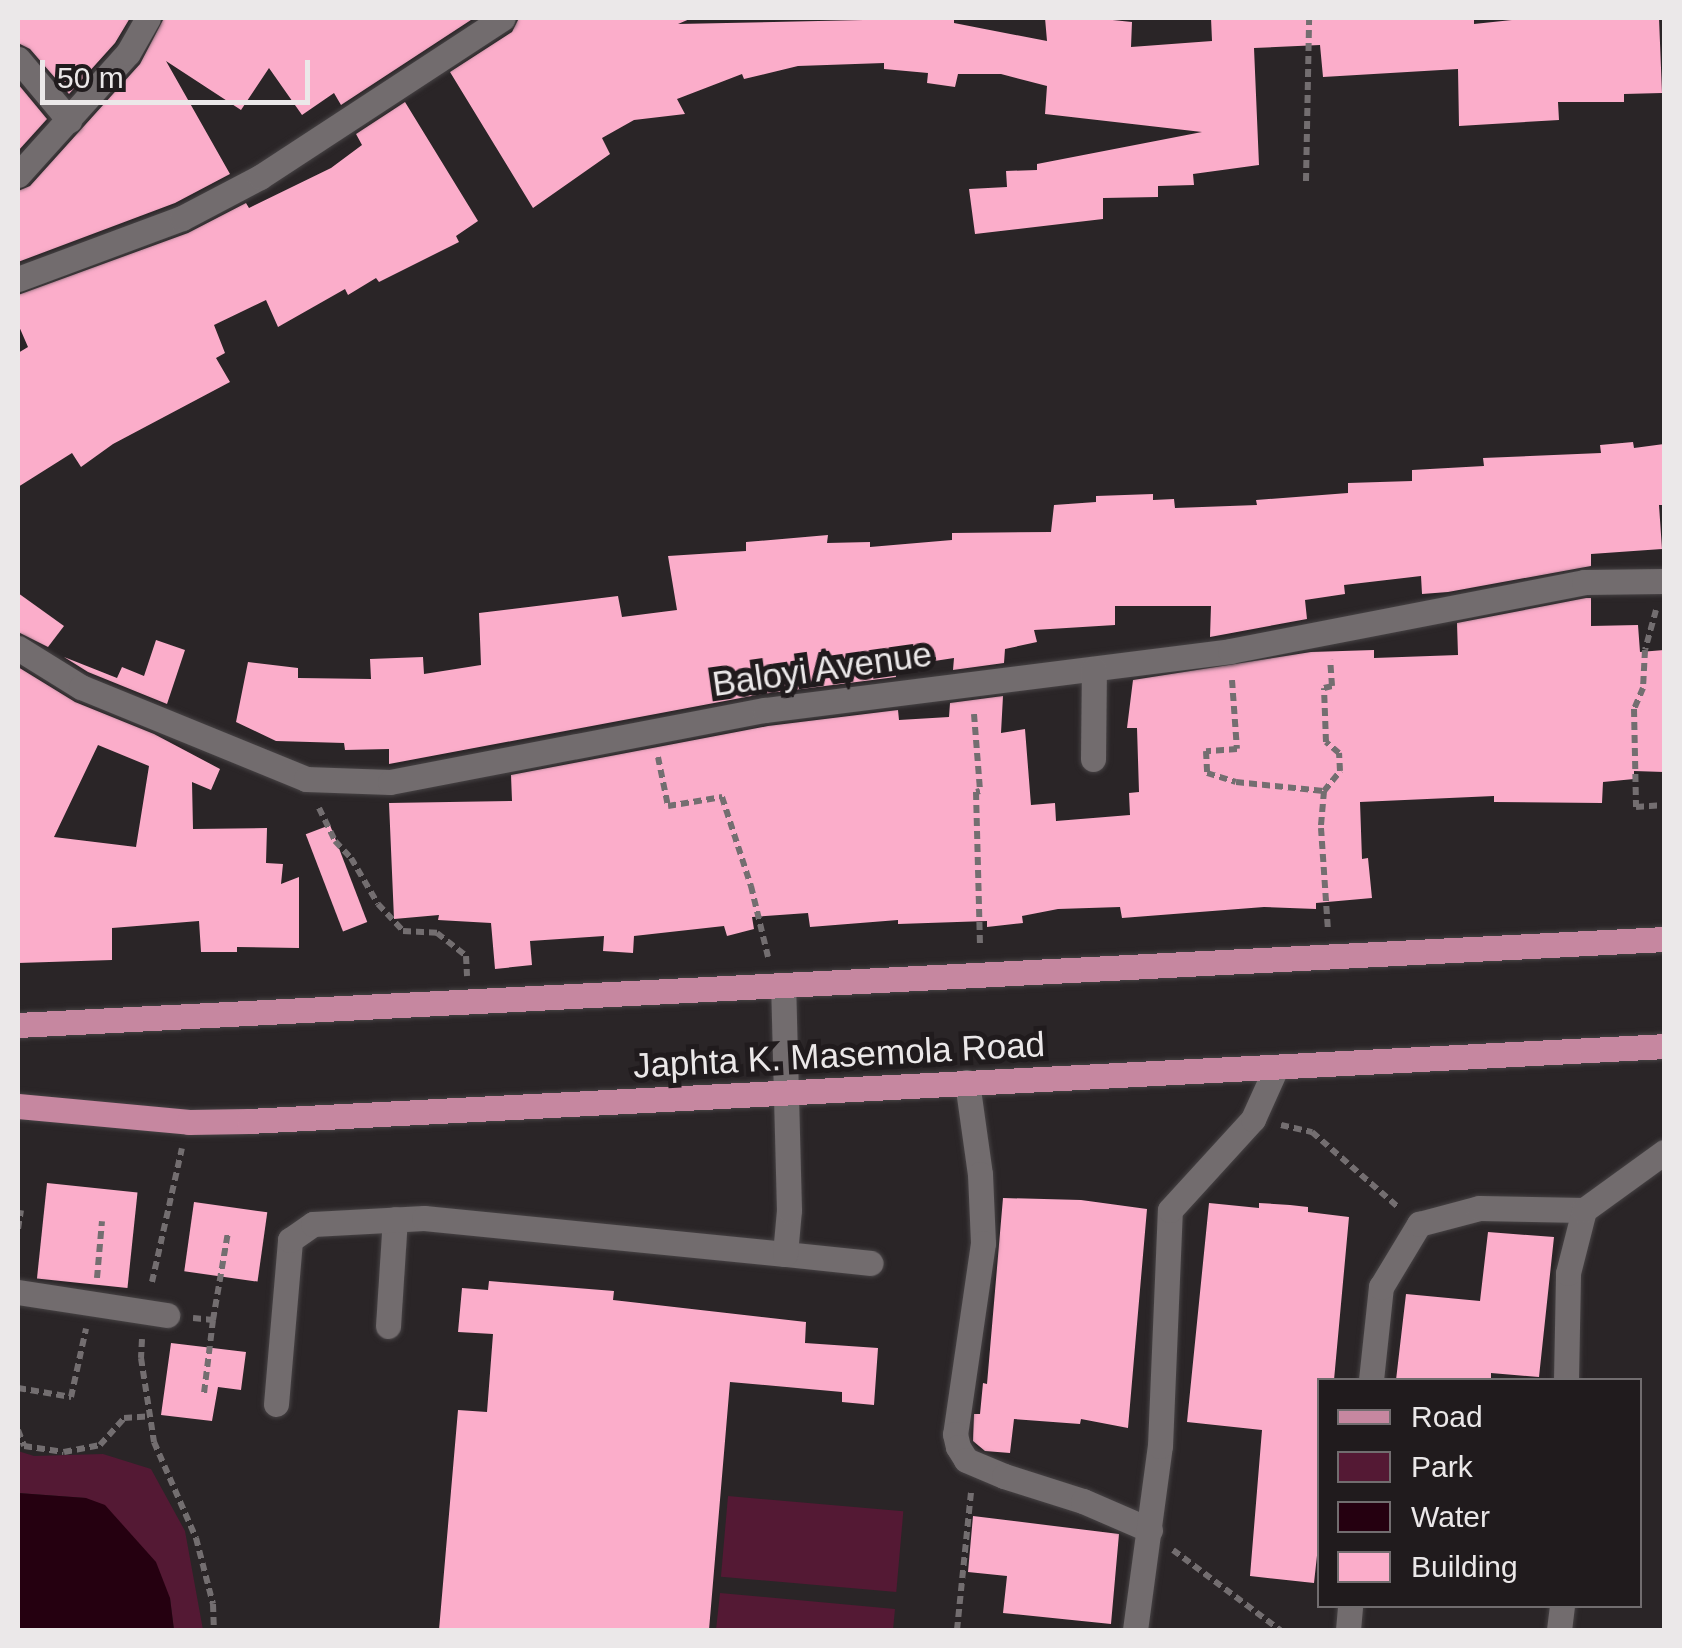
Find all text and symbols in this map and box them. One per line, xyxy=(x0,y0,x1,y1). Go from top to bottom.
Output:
scale bar xyxy=(45,40,315,102)
text: 50 m xyxy=(57,61,124,94)
street label: Baloyi Avenue xyxy=(709,633,935,705)
street label: Japhta K. Masemola Road xyxy=(632,1023,1046,1087)
legend xyxy=(1317,1378,1642,1608)
text: Road xyxy=(1411,1400,1483,1433)
text: Park xyxy=(1411,1450,1473,1483)
text: Water xyxy=(1411,1500,1490,1533)
text: Building xyxy=(1411,1550,1518,1583)

